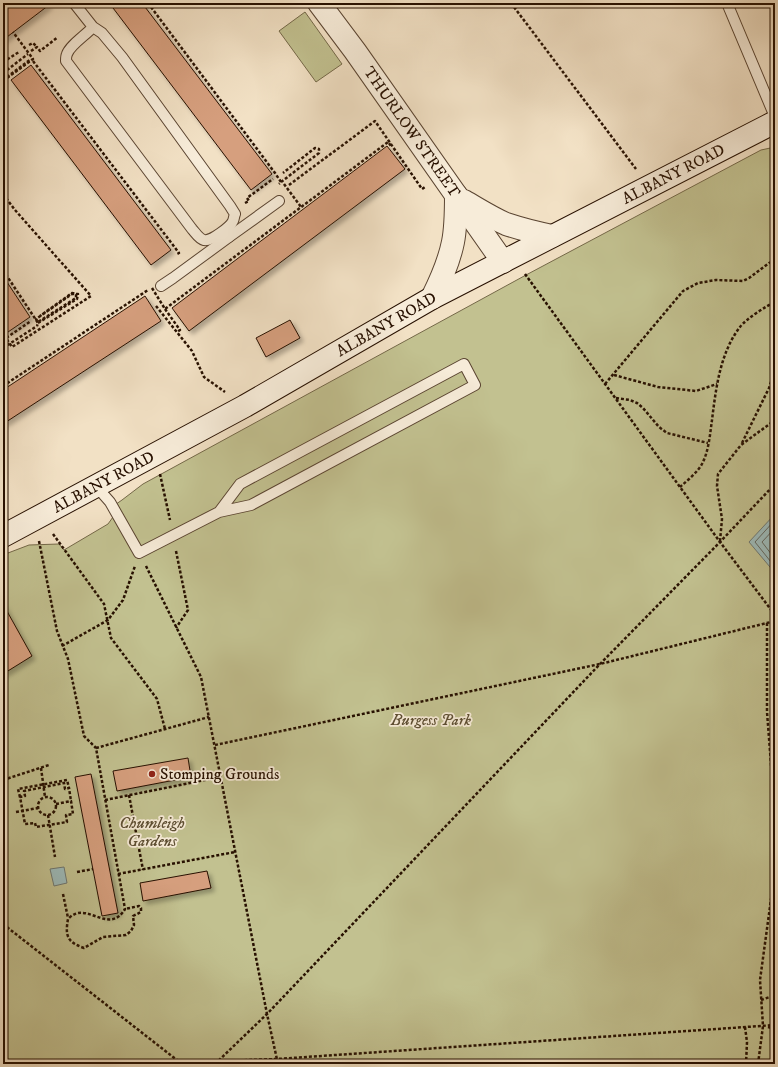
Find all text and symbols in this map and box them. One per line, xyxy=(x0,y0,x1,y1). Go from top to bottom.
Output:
street label: THURLOW STREET xyxy=(359,63,465,201)
street label: ALBANY ROAD xyxy=(619,139,728,209)
street label: ALBANY ROAD xyxy=(333,287,440,361)
street label: ALBANY ROAD xyxy=(49,447,158,518)
park label: Burgess Park xyxy=(390,710,471,730)
place label: Stomping Grounds xyxy=(160,764,279,784)
marker: Stomping Grounds xyxy=(147,769,157,779)
park label: Chumleigh Gardens xyxy=(119,813,185,851)

